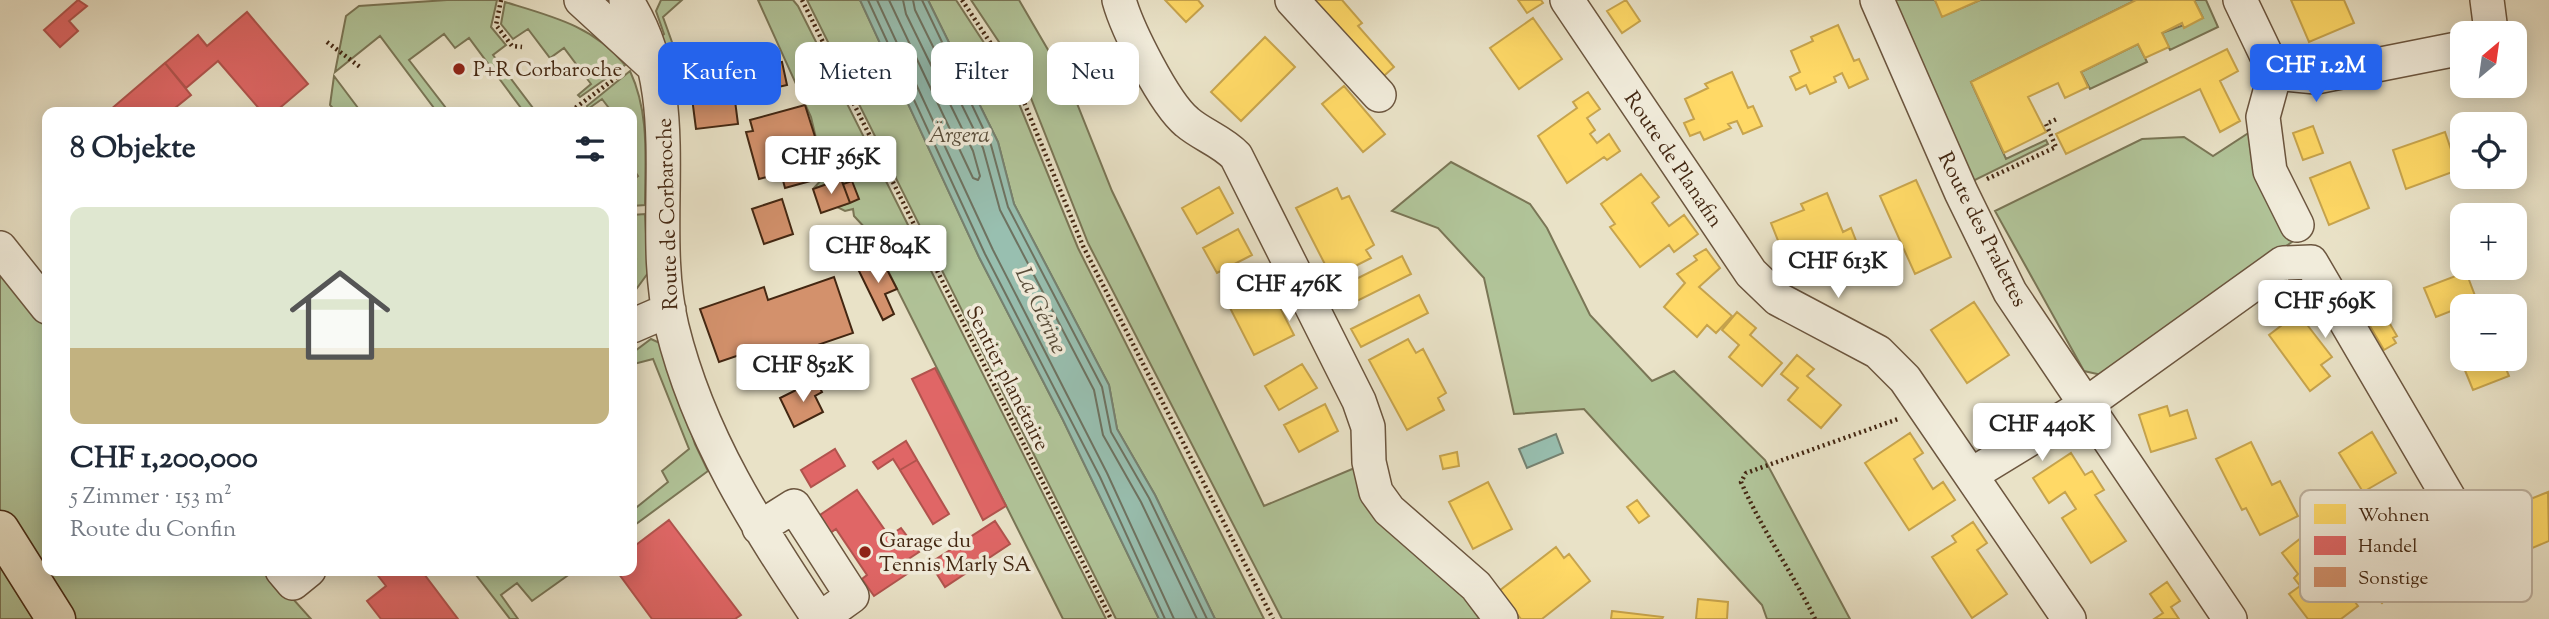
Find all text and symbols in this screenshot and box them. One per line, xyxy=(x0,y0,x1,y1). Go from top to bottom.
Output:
north arrow xyxy=(2450,21,2527,98)
map controls xyxy=(2450,21,2527,371)
chip: Kaufen xyxy=(658,42,781,105)
chip: Mieten xyxy=(795,42,917,105)
chip: Filter xyxy=(931,42,1033,105)
chip: Neu xyxy=(1047,42,1139,105)
pin: CHF 1.2M xyxy=(2244,44,2388,104)
text: CHF 1.2M xyxy=(2266,50,2366,83)
place label: P+R Corbaroche xyxy=(473,56,622,86)
marker: P+R Corbaroche xyxy=(451,61,467,77)
street label: Route de Planafin xyxy=(1616,86,1729,234)
button: locate xyxy=(2450,112,2527,189)
street label: Route de Corbaroche xyxy=(651,117,687,311)
water label: Ärgera xyxy=(928,120,990,153)
text: 8 Objekte xyxy=(70,128,196,171)
icon: filters xyxy=(571,130,609,168)
pin: CHF 365K xyxy=(759,136,903,196)
text: CHF 365K xyxy=(781,142,881,175)
street label: Route des Pralettes xyxy=(1929,147,2033,313)
button: + xyxy=(2450,203,2527,280)
pin: CHF 804K xyxy=(806,226,950,285)
text: CHF 804K xyxy=(825,231,931,264)
pin: CHF 613K xyxy=(1766,240,1910,300)
text: CHF 613K xyxy=(1788,246,1888,279)
icon: home xyxy=(277,252,403,378)
water label: La Gérine xyxy=(1005,262,1074,360)
pin: CHF 476K xyxy=(1217,264,1361,323)
text: CHF 476K xyxy=(1236,269,1342,302)
pin: CHF 569K xyxy=(2253,280,2397,340)
text: CHF 569K xyxy=(2274,286,2376,319)
button: − xyxy=(2450,294,2527,371)
street label: Sentier planétaire xyxy=(957,301,1056,457)
pin: CHF 852K xyxy=(731,344,875,404)
text: CHF 852K xyxy=(752,350,854,383)
pin: CHF 440K xyxy=(1970,404,2114,463)
text: CHF 440K xyxy=(1989,409,2095,442)
text: CHF 1,200,000 xyxy=(70,438,258,481)
text: 5 Zimmer · 153 m² xyxy=(70,481,232,514)
legend xyxy=(2300,490,2532,602)
text: Wohnen xyxy=(2358,503,2430,530)
text: Route du Confin xyxy=(70,514,236,547)
place label: Garage du Tennis Marly SA xyxy=(879,527,1031,581)
text: Handel xyxy=(2358,534,2417,561)
marker: Garage du Tennis Marly SA xyxy=(857,544,873,560)
text: Sonstige xyxy=(2358,566,2428,593)

